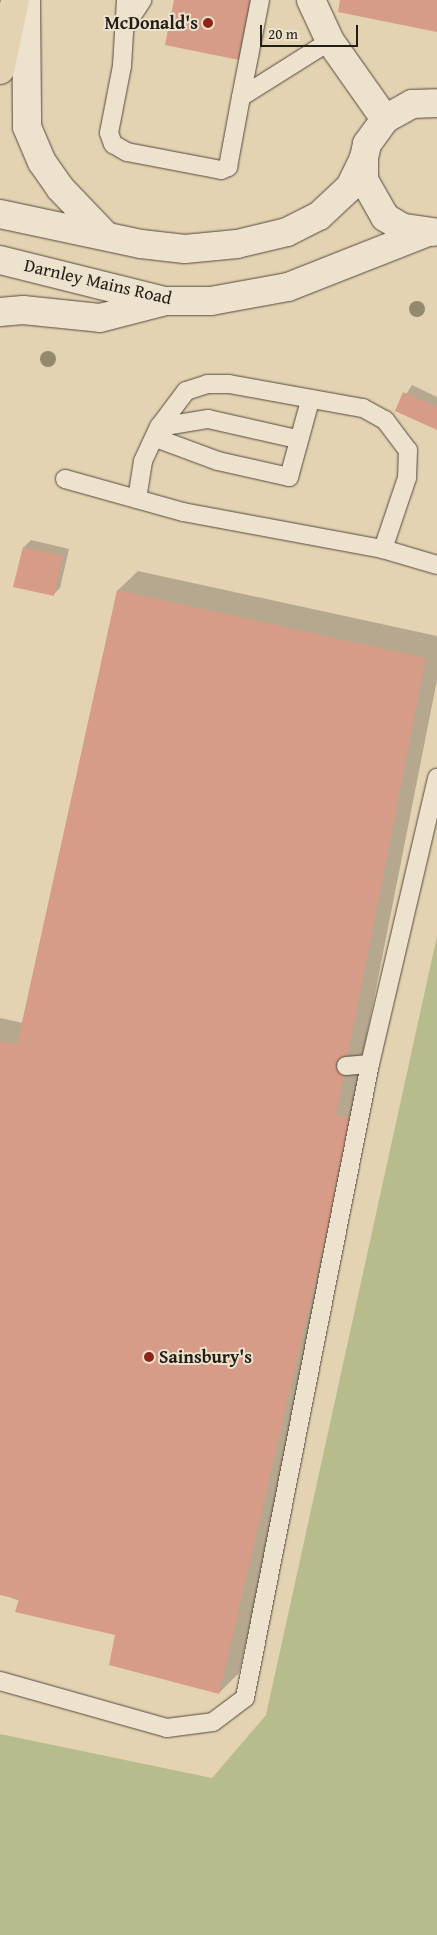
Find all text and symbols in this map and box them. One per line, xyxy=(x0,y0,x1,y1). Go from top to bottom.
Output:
place label: McDonald's xyxy=(104,12,198,34)
scale bar xyxy=(262,15,360,47)
marker: McDonald's xyxy=(202,17,214,29)
text: 20 m xyxy=(268,23,298,44)
street label: Darnley Mains Road xyxy=(22,255,174,309)
place label: Sainsbury's xyxy=(159,1346,252,1368)
marker: Sainsbury's xyxy=(143,1351,155,1363)

